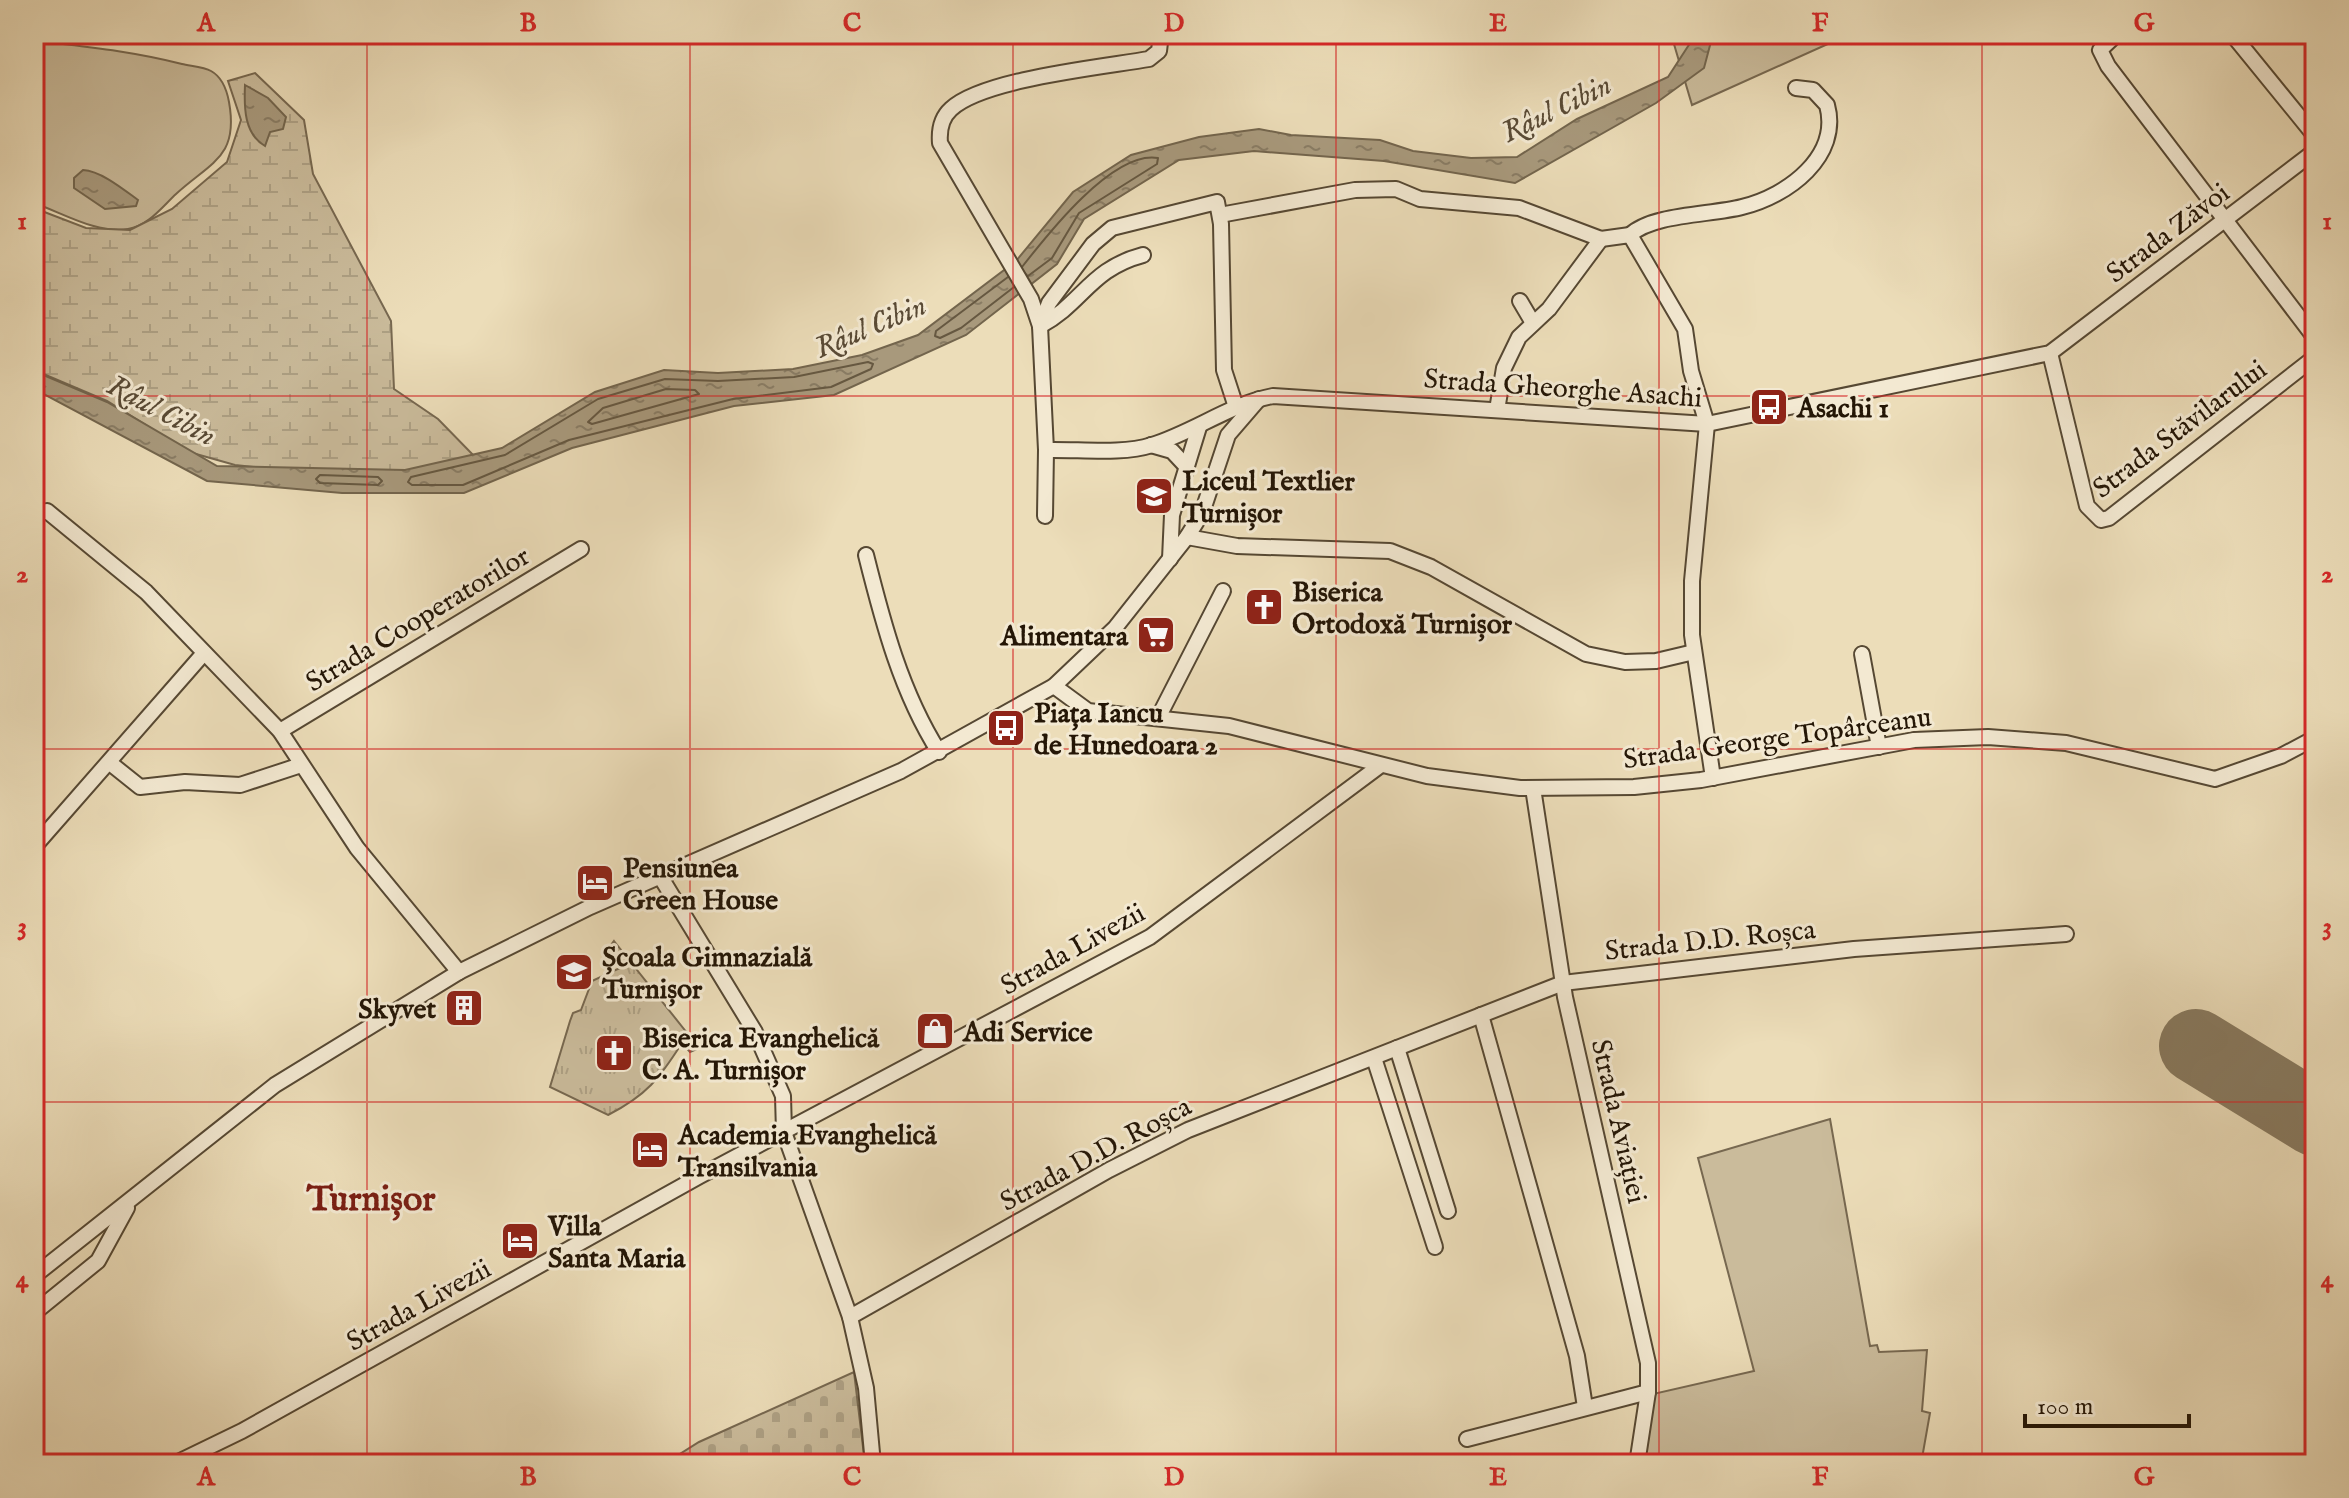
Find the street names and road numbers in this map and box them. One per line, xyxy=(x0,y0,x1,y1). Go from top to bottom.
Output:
street label: Strada Zăvoi xyxy=(2100,176,2237,292)
street label: Strada Stăvilarului xyxy=(2086,353,2275,507)
street label: Strada Gheorghe Asachi xyxy=(1422,362,1703,417)
street label: Strada Cooperatorilor xyxy=(300,539,537,701)
street label: Strada George Topârceanu xyxy=(1621,701,1934,778)
street label: Strada Livezii xyxy=(995,896,1152,1004)
street label: Strada D.D. Roșca xyxy=(1603,913,1818,970)
street label: Strada Aviației xyxy=(1582,1036,1653,1207)
street label: Strada D.D. Roșca xyxy=(994,1090,1199,1220)
street label: Strada Livezii xyxy=(341,1252,498,1360)

